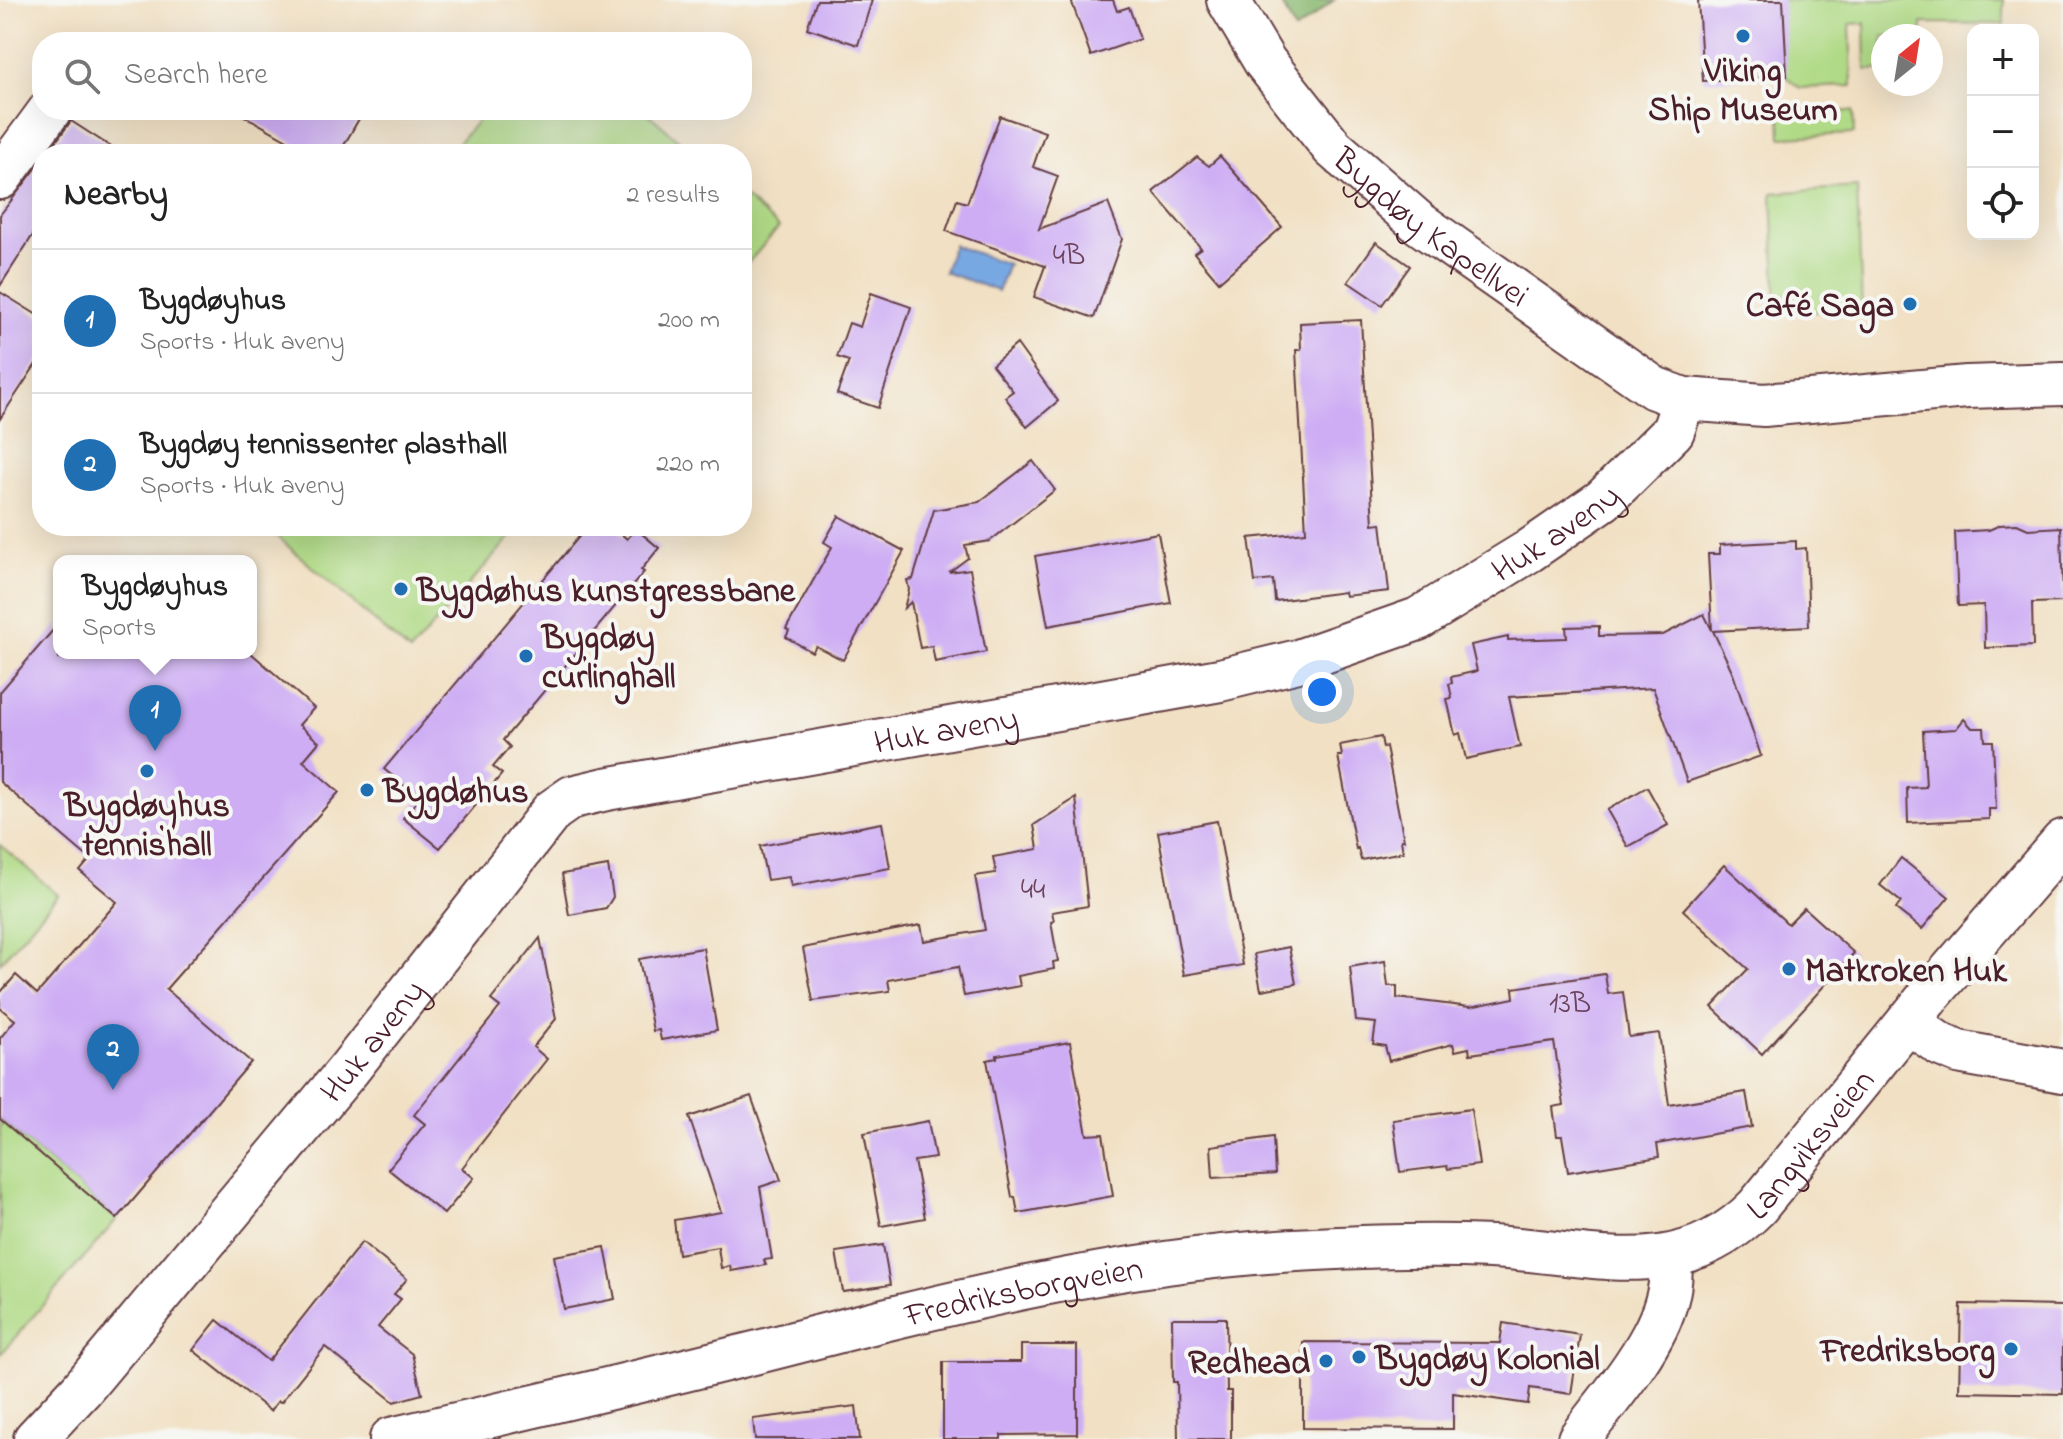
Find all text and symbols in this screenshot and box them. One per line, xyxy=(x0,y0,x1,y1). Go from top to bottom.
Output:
north arrow xyxy=(1871,24,1943,96)
map controls xyxy=(1967,24,2039,240)
button: + xyxy=(1967,24,2039,96)
marker: Viking Ship Museum xyxy=(1734,27,1752,45)
search box xyxy=(32,32,752,120)
place label: Viking Ship Museum xyxy=(1648,48,1838,137)
icon: search xyxy=(60,54,104,98)
text: Search here xyxy=(124,54,268,98)
button: − xyxy=(1967,96,2039,168)
street label: Bygdøy Kapellvei xyxy=(1319,137,1538,322)
button: locate xyxy=(1967,168,2039,240)
text: Nearby xyxy=(64,171,168,221)
text: 2 results xyxy=(627,177,720,215)
house number: 4B xyxy=(1053,235,1085,279)
text: Bygdøyhus xyxy=(140,280,286,324)
place label: Café Saga xyxy=(1746,283,1894,334)
marker: Café Saga xyxy=(1901,295,1919,313)
text: 1 xyxy=(86,302,94,340)
text: 200 m xyxy=(658,302,720,340)
text: Sports · Huk aveny xyxy=(140,324,345,362)
text: Bygdøy tennissenter plasthall xyxy=(140,424,507,468)
text: 2 xyxy=(84,446,96,484)
text: 220 m xyxy=(656,446,720,484)
text: Sports · Huk aveny xyxy=(140,468,345,506)
street label: Huk aveny xyxy=(1483,475,1634,597)
popup xyxy=(53,555,257,659)
text: Bygdøyhus xyxy=(82,566,228,610)
place label: Bygdøhus kunstgressbane xyxy=(415,568,796,619)
marker: Bygdøhus kunstgressbane xyxy=(392,580,410,598)
text: Sports xyxy=(82,610,156,648)
place label: Bygdøy curlinghall xyxy=(540,615,675,705)
marker: Bygdøy curlinghall xyxy=(517,647,535,665)
your location xyxy=(1302,672,1342,712)
pin: 1 xyxy=(129,685,181,751)
street label: Huk aveny xyxy=(870,695,1023,770)
marker: Bygdøyhus tennishall xyxy=(138,762,156,780)
place label: Bygdøhus xyxy=(381,769,529,820)
marker: Bygdøhus xyxy=(358,781,376,799)
place label: Bygdøyhus tennishall xyxy=(62,783,230,872)
house number: 44 xyxy=(1021,869,1045,913)
place label: Matkroken Huk xyxy=(1805,948,2008,998)
marker: Matkroken Huk xyxy=(1780,960,1798,978)
street label: Huk aveny xyxy=(310,970,440,1115)
house number: 13B xyxy=(1549,983,1591,1027)
pin: 2 xyxy=(87,1024,139,1090)
street label: Langviksveien xyxy=(1736,1059,1889,1234)
street label: Fredriksborgveien xyxy=(899,1246,1147,1343)
place label: Fredriksborg xyxy=(1818,1328,1995,1379)
place label: Bygdøy Kolonial xyxy=(1373,1336,1600,1387)
place label: Redhead xyxy=(1188,1340,1310,1390)
marker: Fredriksborg xyxy=(2002,1340,2020,1358)
marker: Bygdøy Kolonial xyxy=(1350,1348,1368,1366)
marker: Redhead xyxy=(1317,1352,1335,1370)

